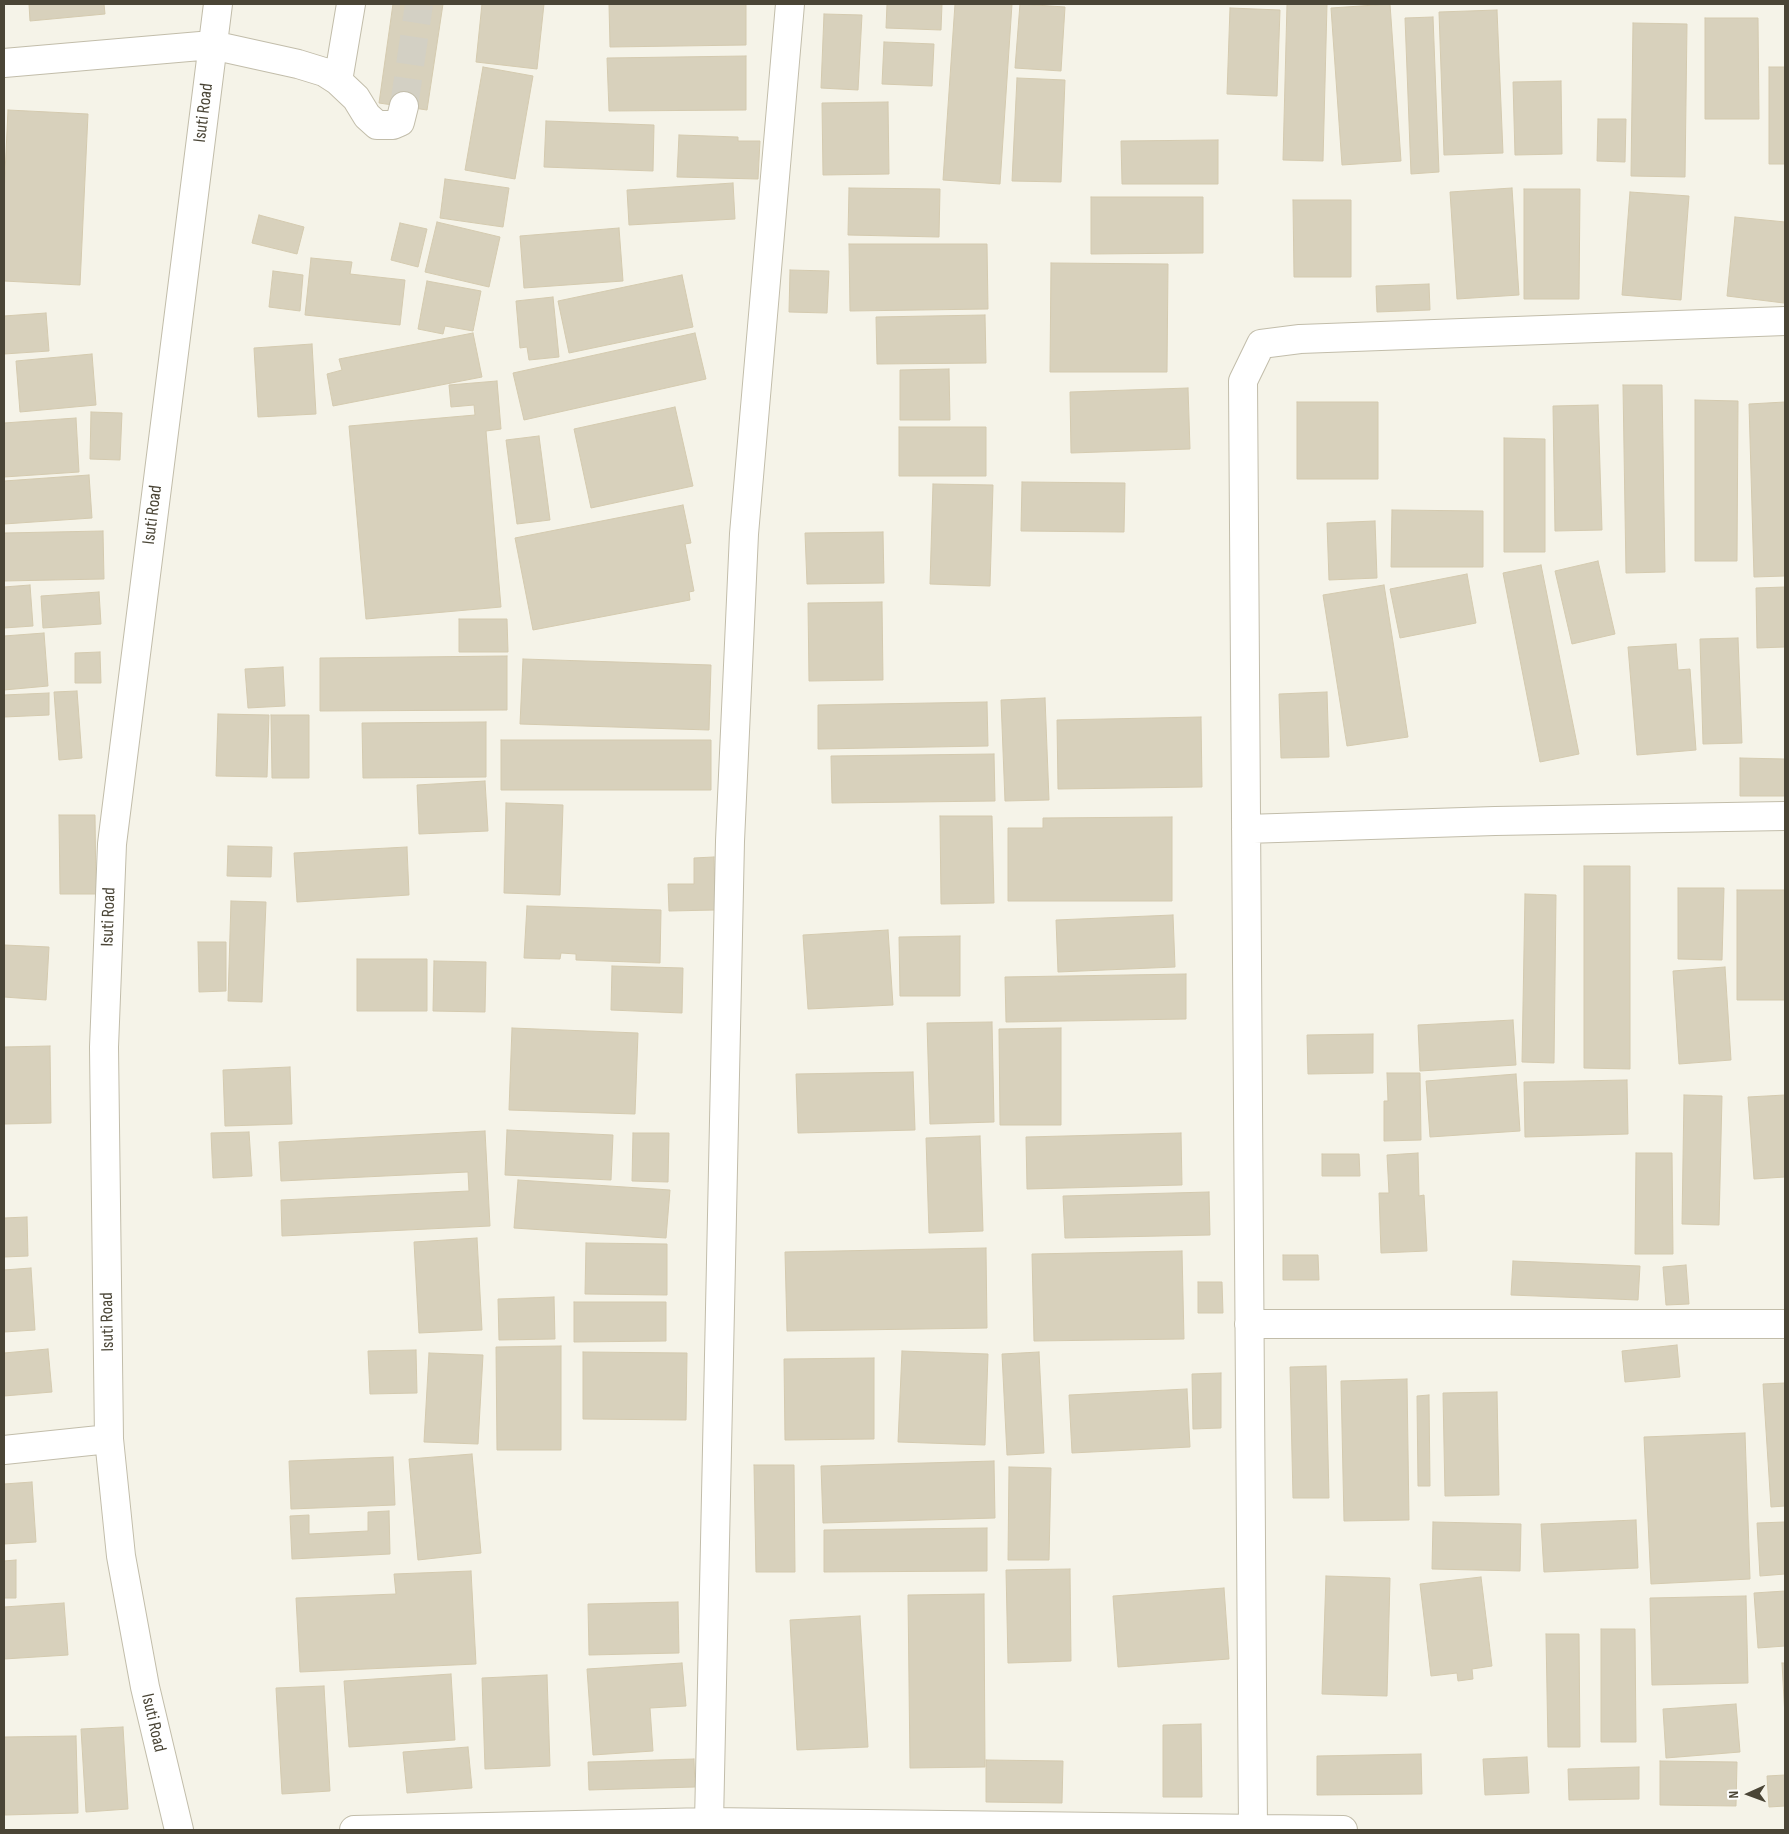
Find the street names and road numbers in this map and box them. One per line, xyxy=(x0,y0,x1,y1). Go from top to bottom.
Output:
street label: Isuti Road xyxy=(190,82,218,144)
street label: Isuti Road xyxy=(139,484,167,546)
street label: Isuti Road xyxy=(97,887,121,947)
street label: Isuti Road xyxy=(97,1292,119,1352)
street label: Isuti Road xyxy=(136,1692,170,1754)

